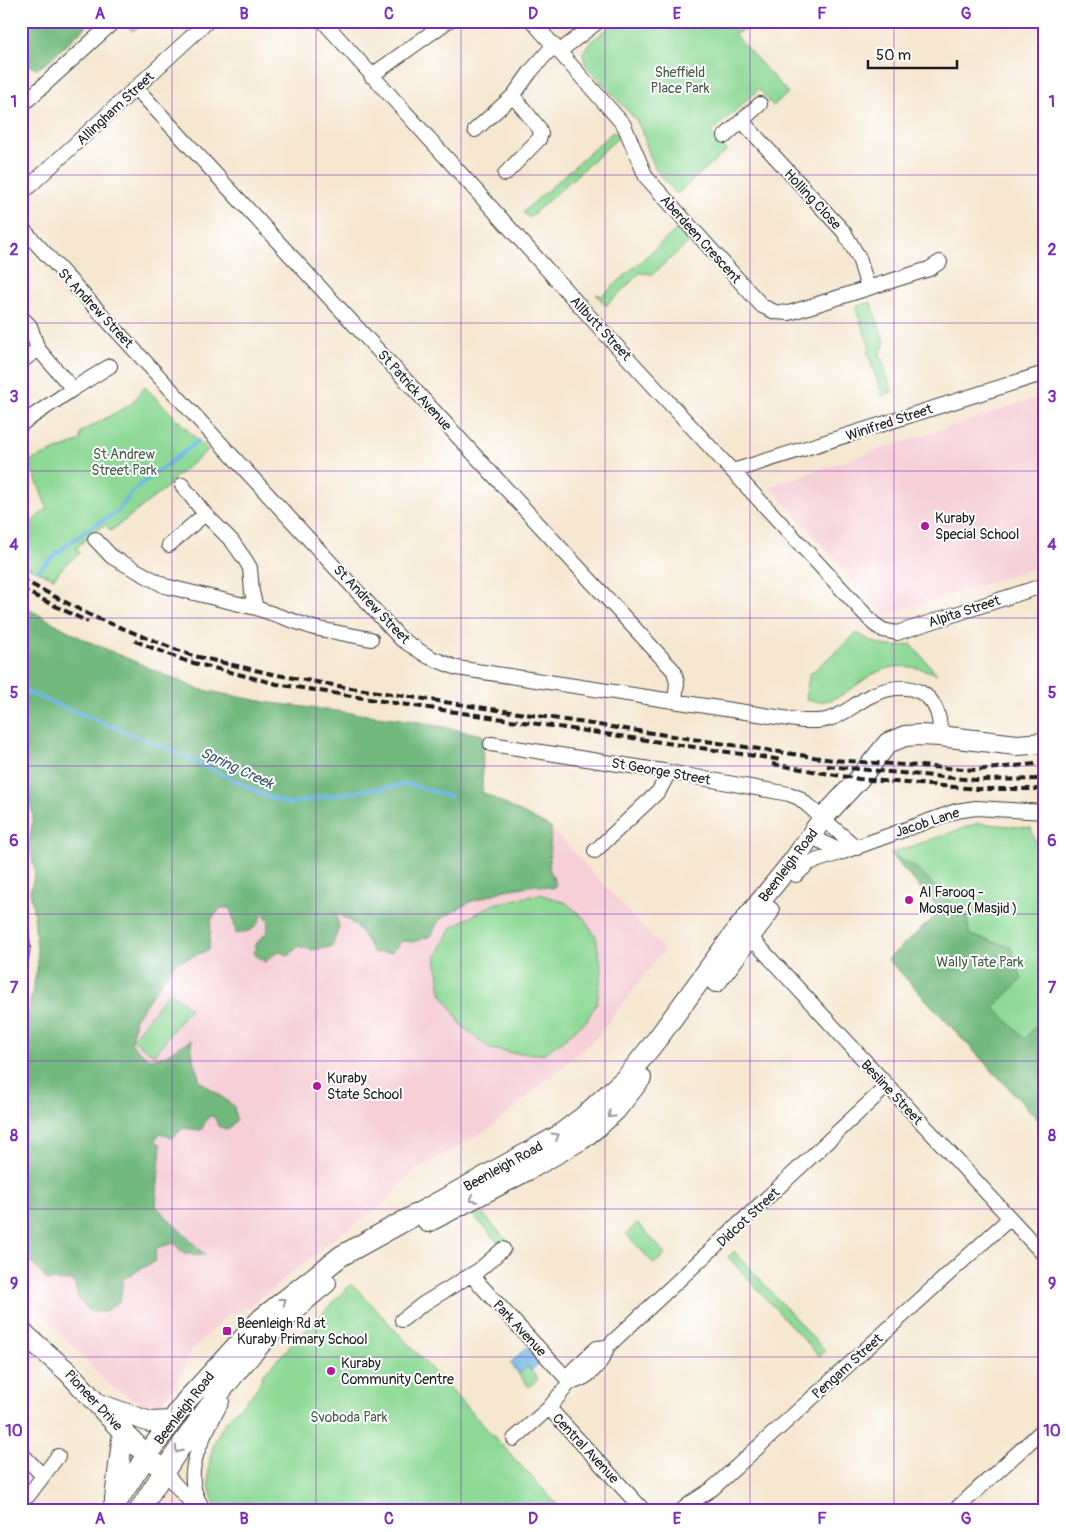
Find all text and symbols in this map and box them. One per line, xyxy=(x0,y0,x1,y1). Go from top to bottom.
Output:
text: A xyxy=(95,4,106,24)
text: B xyxy=(239,4,249,24)
text: C xyxy=(384,4,394,24)
text: D xyxy=(528,4,538,24)
text: E xyxy=(673,4,682,24)
text: F xyxy=(817,4,827,24)
text: G xyxy=(961,4,972,24)
scale bar xyxy=(868,38,957,70)
text: 50 m xyxy=(876,46,911,65)
park label: Sheffield Place Park xyxy=(650,64,710,97)
street label: Allingham Street xyxy=(73,68,158,149)
text: 1 xyxy=(11,92,17,112)
text: 1 xyxy=(1049,92,1055,112)
street label: Holling Close xyxy=(780,166,845,233)
street label: Aberdeen Crescent xyxy=(657,192,745,287)
text: 2 xyxy=(10,240,19,260)
text: 2 xyxy=(1048,240,1057,260)
street label: St Andrew Street xyxy=(54,265,137,352)
street label: Allbutt Street xyxy=(566,293,635,364)
street label: St Patrick Avenue xyxy=(374,347,455,434)
text: 3 xyxy=(10,387,19,407)
text: 3 xyxy=(1048,387,1057,407)
street label: Winifred Street xyxy=(844,400,935,444)
park label: St Andrew Street Park xyxy=(91,446,157,479)
place label: Kuraby Special School xyxy=(935,510,1019,543)
marker: Kuraby Special School xyxy=(919,520,931,532)
text: 4 xyxy=(9,535,19,555)
text: 4 xyxy=(1047,535,1057,555)
street label: St Andrew Street xyxy=(330,561,414,647)
street label: Alpita Street xyxy=(926,592,1003,631)
text: 5 xyxy=(10,683,19,703)
text: 5 xyxy=(1048,683,1057,703)
water label: Spring Creek xyxy=(197,743,278,794)
street label: St George Street xyxy=(610,754,712,789)
street label: Jacob Lane xyxy=(893,804,962,841)
street label: Beenleigh Road xyxy=(755,825,822,906)
text: 6 xyxy=(9,831,19,851)
text: 6 xyxy=(1047,831,1057,851)
place label: Al Farooq - Mosque ( Masjid ) xyxy=(919,884,1017,917)
marker: Al Farooq - Mosque ( Masjid ) xyxy=(903,894,915,906)
park label: Wally Tate Park xyxy=(936,954,1024,971)
text: 7 xyxy=(10,978,19,998)
text: 7 xyxy=(1048,978,1057,998)
street label: Besline Street xyxy=(857,1056,926,1129)
place label: Kuraby State School xyxy=(327,1070,403,1103)
marker: Kuraby State School xyxy=(311,1080,323,1092)
one-way arrow xyxy=(608,1109,617,1118)
text: 8 xyxy=(10,1126,18,1146)
text: 8 xyxy=(1048,1126,1056,1146)
one-way arrow xyxy=(551,1133,560,1143)
street label: Beenleigh Road xyxy=(461,1138,546,1195)
street label: Didcot Street xyxy=(714,1184,783,1251)
one-way arrow xyxy=(469,1193,478,1203)
text: 9 xyxy=(10,1274,18,1294)
text: 9 xyxy=(1048,1274,1056,1294)
street label: Park Avenue xyxy=(489,1297,550,1360)
one-way arrow xyxy=(277,1299,286,1307)
place label: Beenleigh Rd at Kuraby Primary School xyxy=(237,1315,368,1348)
marker: Beenleigh Rd at Kuraby Primary School xyxy=(221,1325,233,1337)
street label: Pengam Street xyxy=(808,1330,886,1403)
place label: Kuraby Community Centre xyxy=(341,1355,454,1388)
marker: Kuraby Community Centre xyxy=(325,1365,337,1377)
street label: Pioneer Drive xyxy=(61,1366,126,1434)
street label: Beenleigh Road xyxy=(151,1368,218,1448)
park label: Svoboda Park xyxy=(310,1409,388,1426)
street label: Central Avenue xyxy=(549,1410,622,1487)
text: 10 xyxy=(5,1421,23,1441)
text: 10 xyxy=(1043,1421,1061,1441)
one-way arrow xyxy=(175,1444,184,1454)
text: A xyxy=(95,1509,106,1529)
text: B xyxy=(239,1509,249,1529)
text: C xyxy=(384,1509,394,1529)
text: D xyxy=(528,1509,538,1529)
text: E xyxy=(673,1509,682,1529)
text: F xyxy=(817,1509,827,1529)
text: G xyxy=(961,1509,972,1529)

